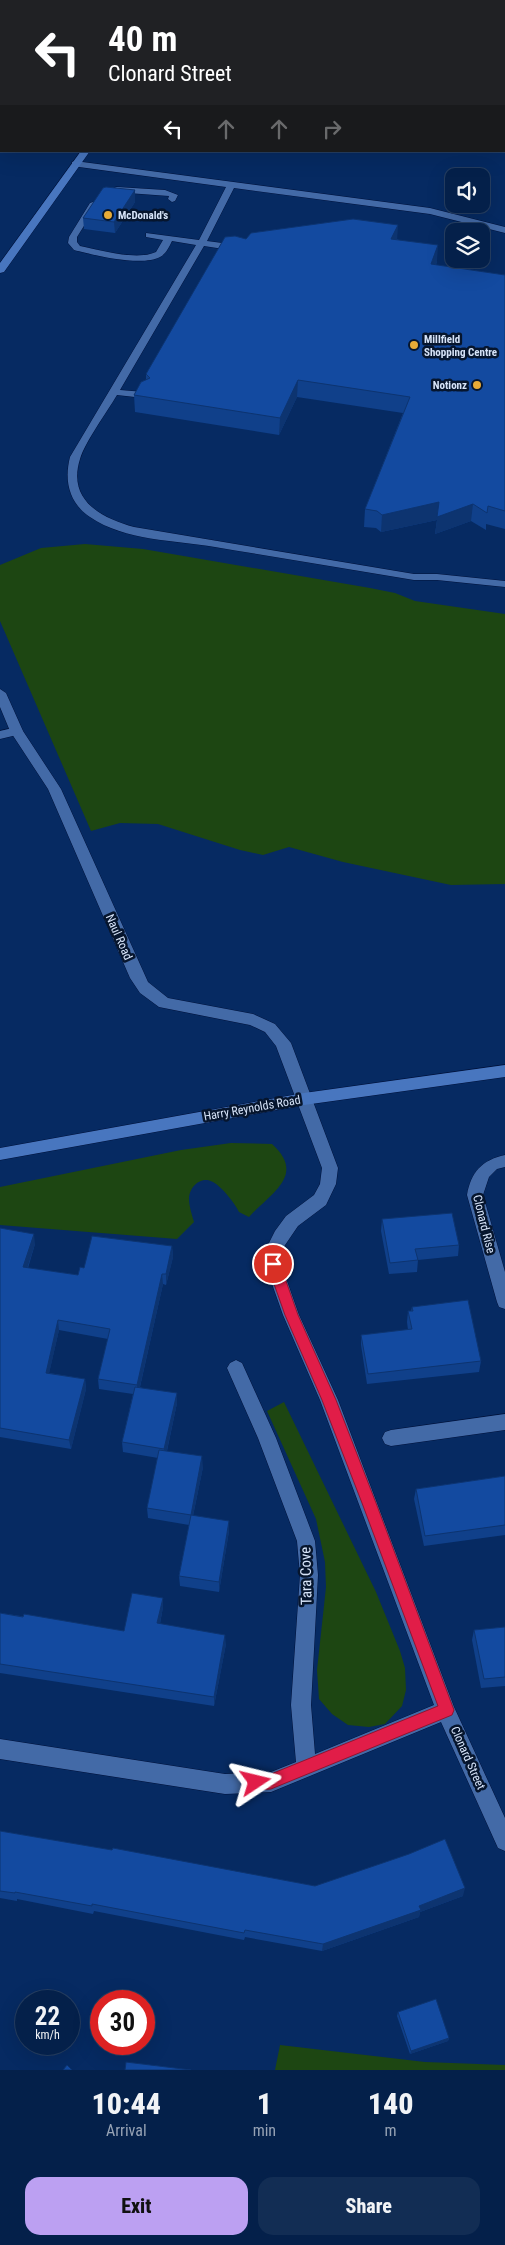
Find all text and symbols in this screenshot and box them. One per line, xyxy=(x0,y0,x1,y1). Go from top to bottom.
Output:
text: 40 m xyxy=(108,19,177,60)
icon: left xyxy=(25,20,90,85)
text: Clonard Street xyxy=(108,61,232,86)
icon: left xyxy=(159,115,187,143)
icon: ahead xyxy=(212,115,240,143)
icon: ahead xyxy=(265,115,293,143)
icon: right xyxy=(318,115,346,143)
map controls xyxy=(445,168,490,268)
button: sound xyxy=(445,168,490,213)
marker: McDonald's xyxy=(102,209,114,221)
place label: McDonald's xyxy=(118,209,168,222)
button: layers xyxy=(445,223,490,268)
place label: Millfield Shopping Centre xyxy=(424,333,497,359)
marker: Millfield Shopping Centre xyxy=(408,339,420,351)
place label: Notionz xyxy=(433,379,467,392)
marker: Notionz xyxy=(471,379,483,391)
street label: Naul Road xyxy=(103,912,135,962)
street label: Harry Reynolds Road xyxy=(202,1093,302,1123)
street label: Clonard Rise xyxy=(470,1193,498,1255)
pin xyxy=(252,1243,294,1285)
icon: arrive xyxy=(259,1250,287,1278)
street label: Tara Cove xyxy=(296,1547,316,1605)
street label: Clonard Street xyxy=(448,1724,488,1792)
position arrow xyxy=(229,1755,281,1807)
speed limit sign: 30 xyxy=(90,1990,155,2055)
text: 22 xyxy=(35,2002,60,2031)
text: km/h xyxy=(35,2028,60,2042)
text: 10:44 xyxy=(92,2086,161,2121)
text: 1 xyxy=(257,2086,272,2121)
text: 140 xyxy=(368,2086,413,2121)
text: Arrival xyxy=(106,2121,147,2140)
text: min xyxy=(253,2121,276,2140)
text: m xyxy=(385,2121,397,2140)
button: Exit xyxy=(25,2177,248,2235)
button: Share xyxy=(258,2177,480,2235)

